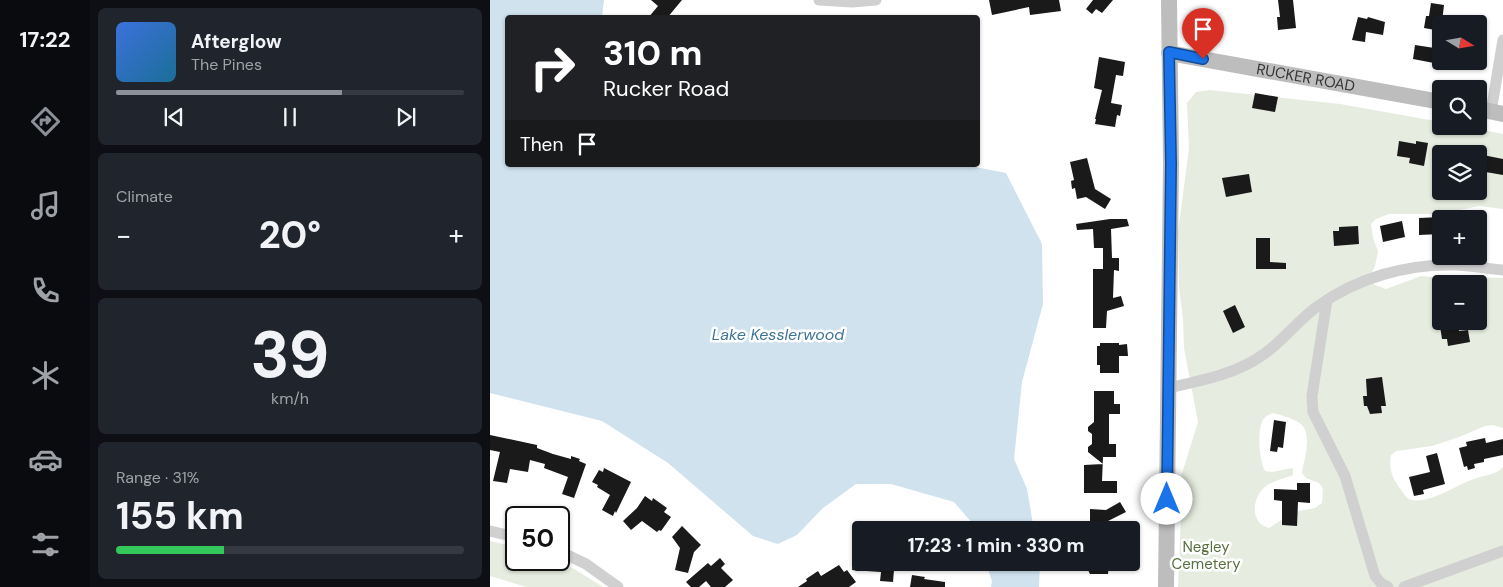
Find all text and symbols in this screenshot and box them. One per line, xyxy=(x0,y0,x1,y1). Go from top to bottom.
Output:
pin xyxy=(1182,8,1224,59)
icon: arrive xyxy=(1189,15,1217,43)
north arrow xyxy=(1432,15,1488,70)
map controls xyxy=(1432,15,1487,330)
text: 17:22 xyxy=(20,25,70,54)
text: Afterglow xyxy=(191,29,282,54)
text: 310 m xyxy=(603,30,702,76)
icon: right xyxy=(520,35,585,100)
text: The Pines xyxy=(191,54,262,75)
street label: RUCKER ROAD xyxy=(1255,59,1357,96)
text: Rucker Road xyxy=(603,74,729,103)
button: search xyxy=(1432,80,1487,135)
icon: previous xyxy=(160,103,188,131)
icon: pause xyxy=(276,103,304,131)
icon: next xyxy=(392,103,420,131)
icon: directions xyxy=(28,104,63,139)
icon: arrive xyxy=(573,130,601,158)
text: Then xyxy=(520,132,563,157)
button: layers xyxy=(1432,145,1487,200)
text: Climate xyxy=(116,186,173,207)
icon: music xyxy=(28,188,63,223)
text: 20° xyxy=(259,210,321,260)
button: + xyxy=(1432,210,1487,265)
text: − xyxy=(116,217,131,254)
text: + xyxy=(449,217,464,254)
icon: phone xyxy=(28,273,63,308)
button: − xyxy=(1432,275,1487,330)
text: 39 xyxy=(251,313,329,397)
water label: Lake Kesslerwood xyxy=(712,324,845,345)
icon: climate xyxy=(28,358,63,393)
text: km/h xyxy=(271,388,309,409)
icon: car xyxy=(28,442,63,477)
text: Range · 31% xyxy=(116,467,199,488)
position arrow xyxy=(1140,472,1192,524)
text: 155 km xyxy=(116,491,244,541)
speed limit sign: 50 xyxy=(505,506,570,571)
icon: filters xyxy=(28,527,63,562)
text: 17:23 · 1 min · 330 m xyxy=(908,533,1084,558)
park label: Negley Cemetery xyxy=(1172,537,1241,574)

